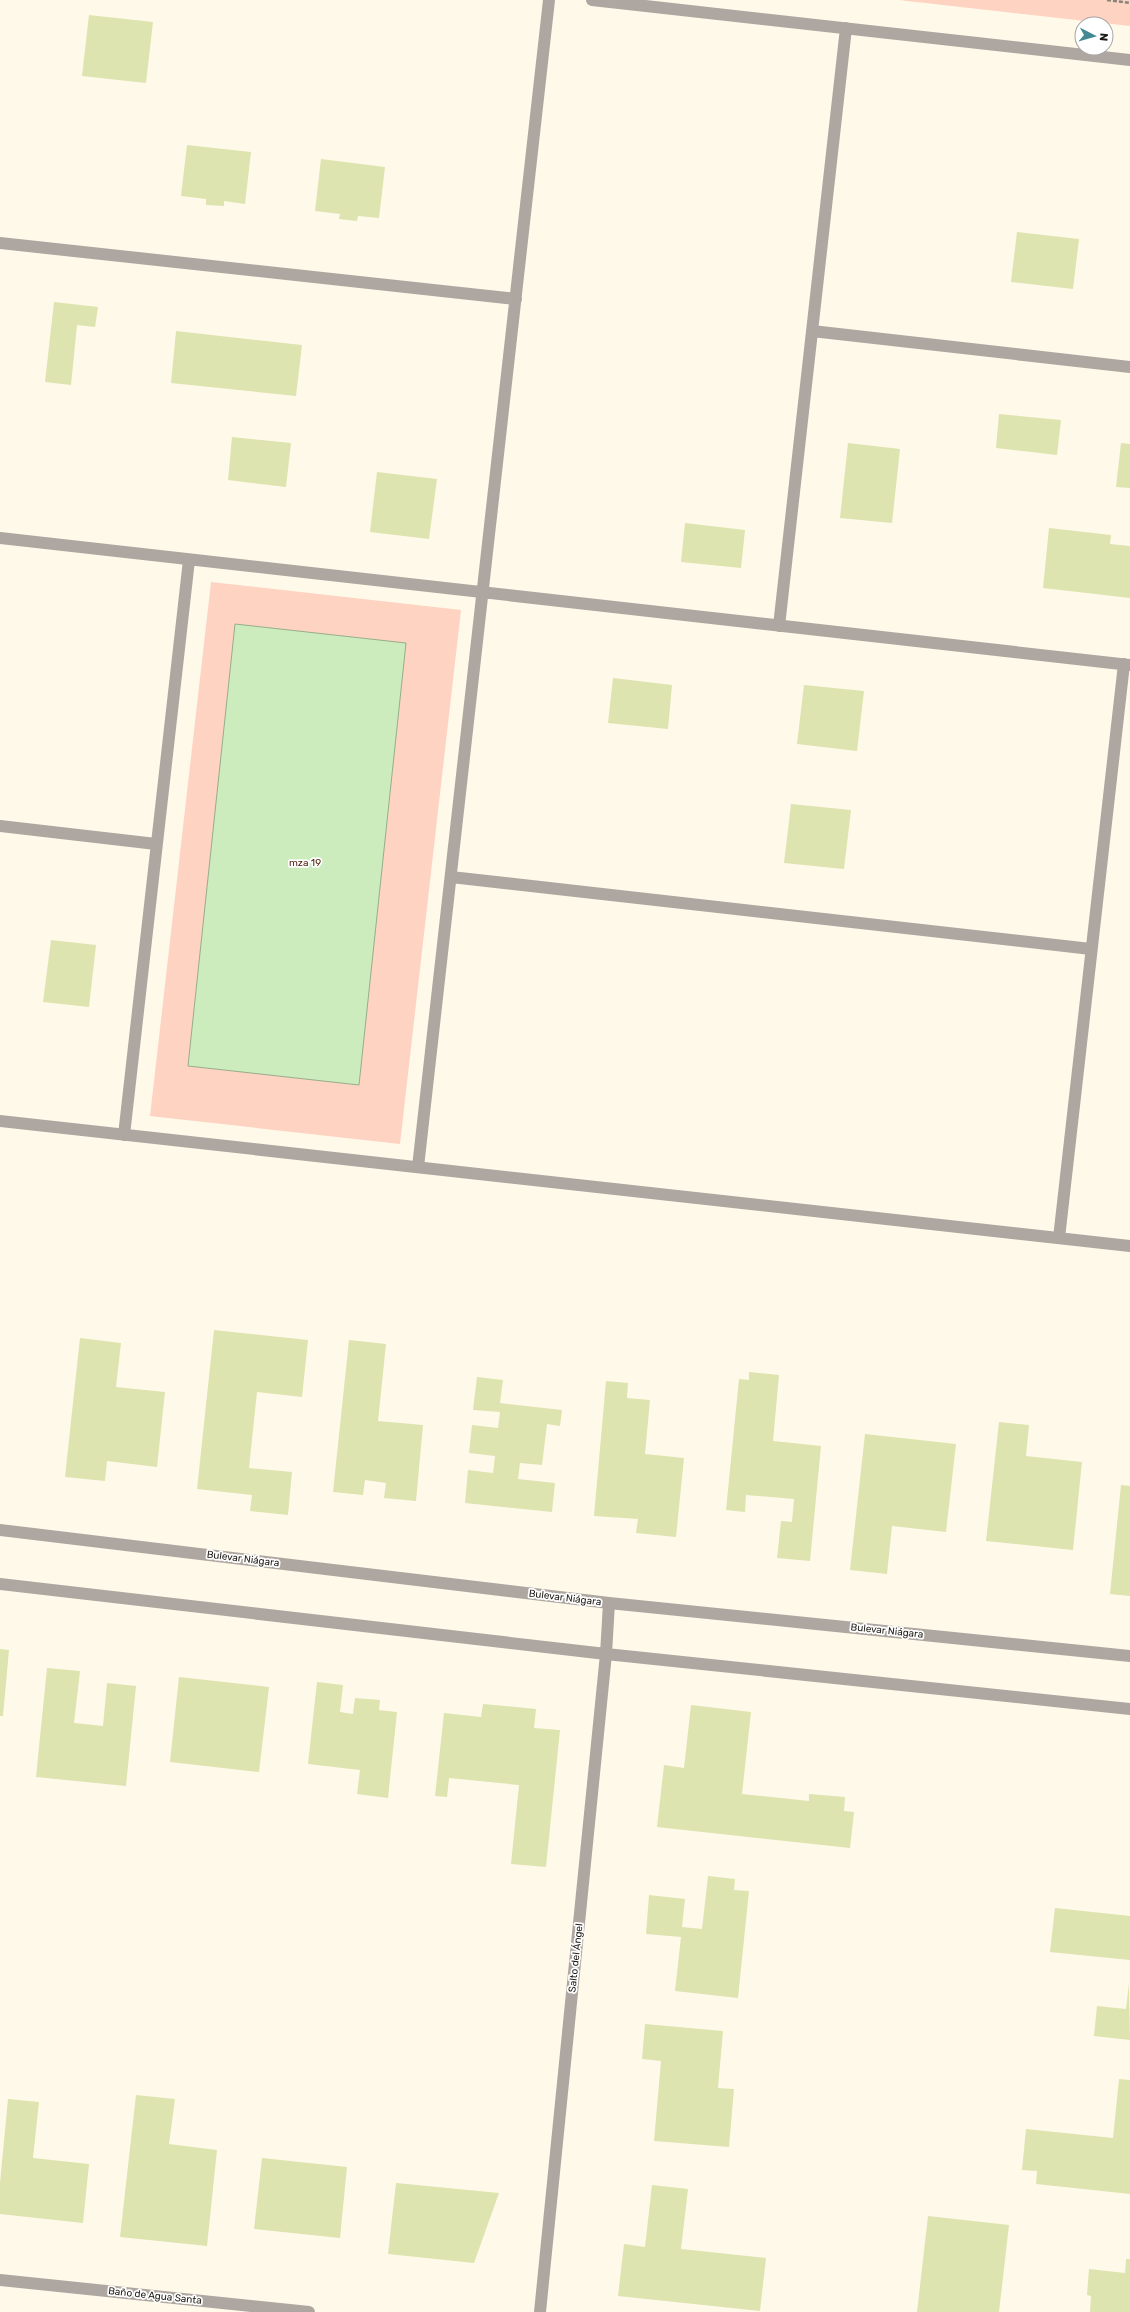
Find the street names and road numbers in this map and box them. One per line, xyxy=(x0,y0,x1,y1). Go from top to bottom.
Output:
street label: Bulevar Niágara xyxy=(206,1549,280,1569)
street label: Bulevar Niágara xyxy=(528,1588,602,1608)
street label: Bulevar Niágara xyxy=(850,1621,924,1641)
street label: Salto del Ángel xyxy=(566,1923,586,1993)
street label: Baño de Agua Santa xyxy=(108,2285,202,2307)

